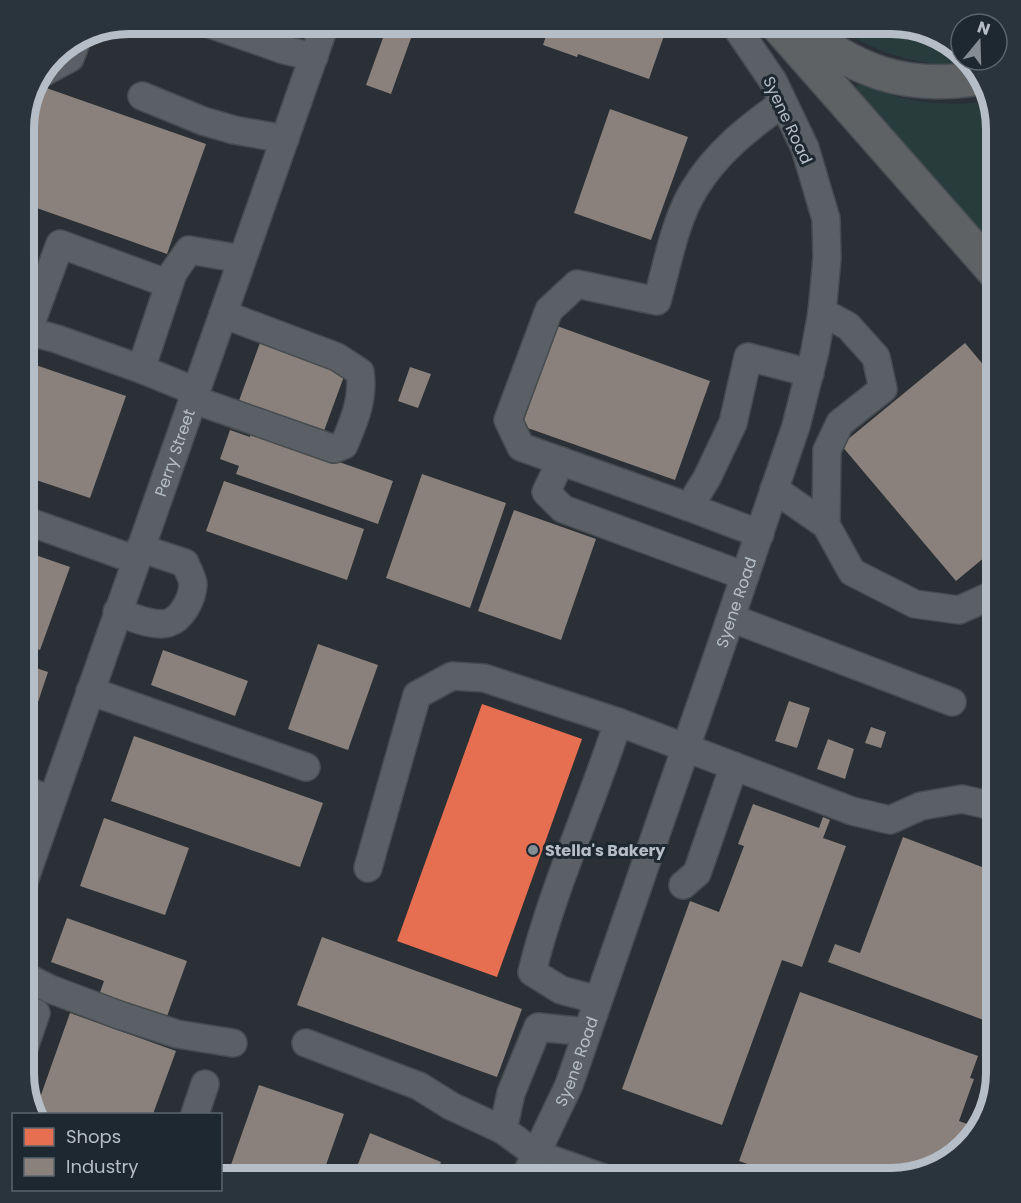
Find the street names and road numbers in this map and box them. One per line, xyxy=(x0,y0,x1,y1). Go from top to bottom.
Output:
street label: Syene Road xyxy=(757,73,818,168)
street label: Perry Street xyxy=(149,406,201,500)
street label: Syene Road xyxy=(710,554,763,651)
street label: Syene Road xyxy=(549,1013,604,1110)

